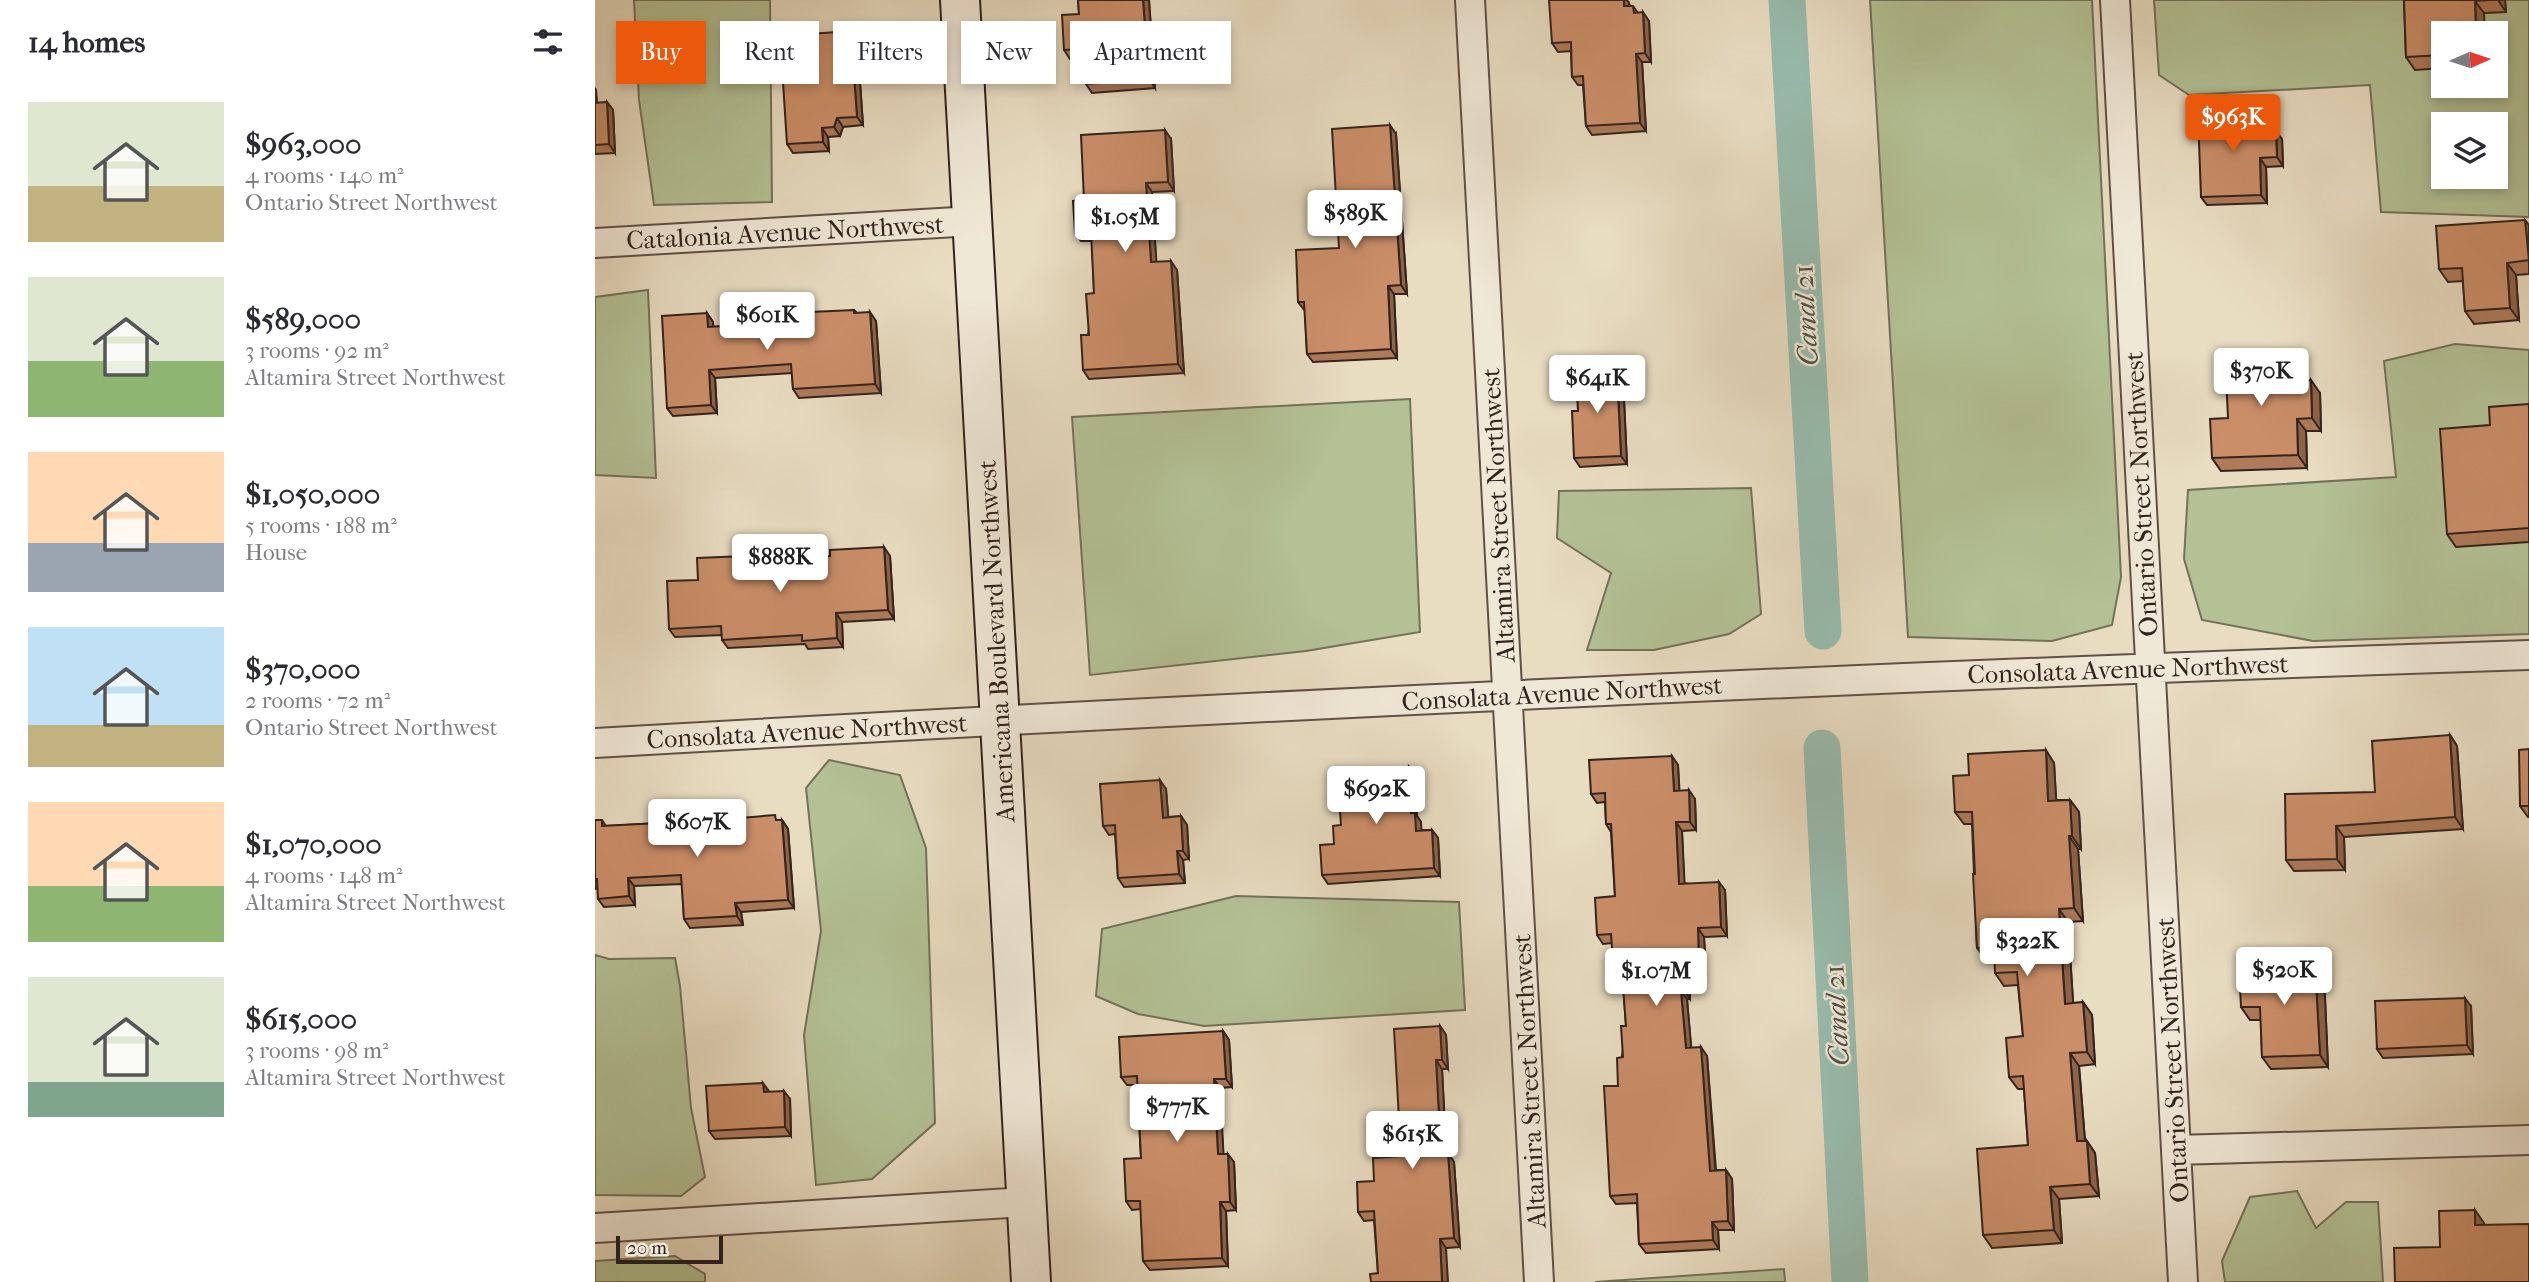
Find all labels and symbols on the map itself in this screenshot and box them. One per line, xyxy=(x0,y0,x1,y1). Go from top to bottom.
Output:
north arrow xyxy=(2431,21,2508,98)
pin: $963K xyxy=(2184,94,2282,154)
pin: $589K xyxy=(1306,190,1404,250)
pin: $1.05M xyxy=(1068,194,1182,254)
street label: Catalonia Avenue Northwest xyxy=(625,209,945,256)
water label: Canal 21 xyxy=(1786,263,1825,367)
pin: $601K xyxy=(718,292,816,352)
pin: $370K xyxy=(2212,348,2310,408)
street label: Ontario Street Northwest xyxy=(2119,350,2164,637)
pin: $641K xyxy=(1548,356,1646,415)
street label: Altamira Street Northwest xyxy=(1475,366,1522,664)
street label: Americana Boulevard Northwest xyxy=(971,458,1022,824)
pin: $888K xyxy=(731,534,829,594)
street label: Consolata Avenue Northwest xyxy=(1967,648,2290,691)
street label: Consolata Avenue Northwest xyxy=(1401,670,1724,717)
street label: Consolata Avenue Northwest xyxy=(646,708,969,755)
pin: $692K xyxy=(1327,766,1425,826)
pin: $607K xyxy=(648,800,746,859)
street label: Ontario Street Northwest xyxy=(2150,916,2195,1203)
pin: $322K xyxy=(1978,918,2076,978)
street label: Altamira Street Northwest xyxy=(1506,932,1553,1230)
pin: $1.07M xyxy=(1599,948,1713,1008)
pin: $520K xyxy=(2235,948,2333,1007)
water label: Canal 21 xyxy=(1817,963,1856,1067)
pin: $777K xyxy=(1128,1084,1226,1144)
pin: $615K xyxy=(1363,1112,1461,1171)
scale bar xyxy=(616,1233,723,1265)

